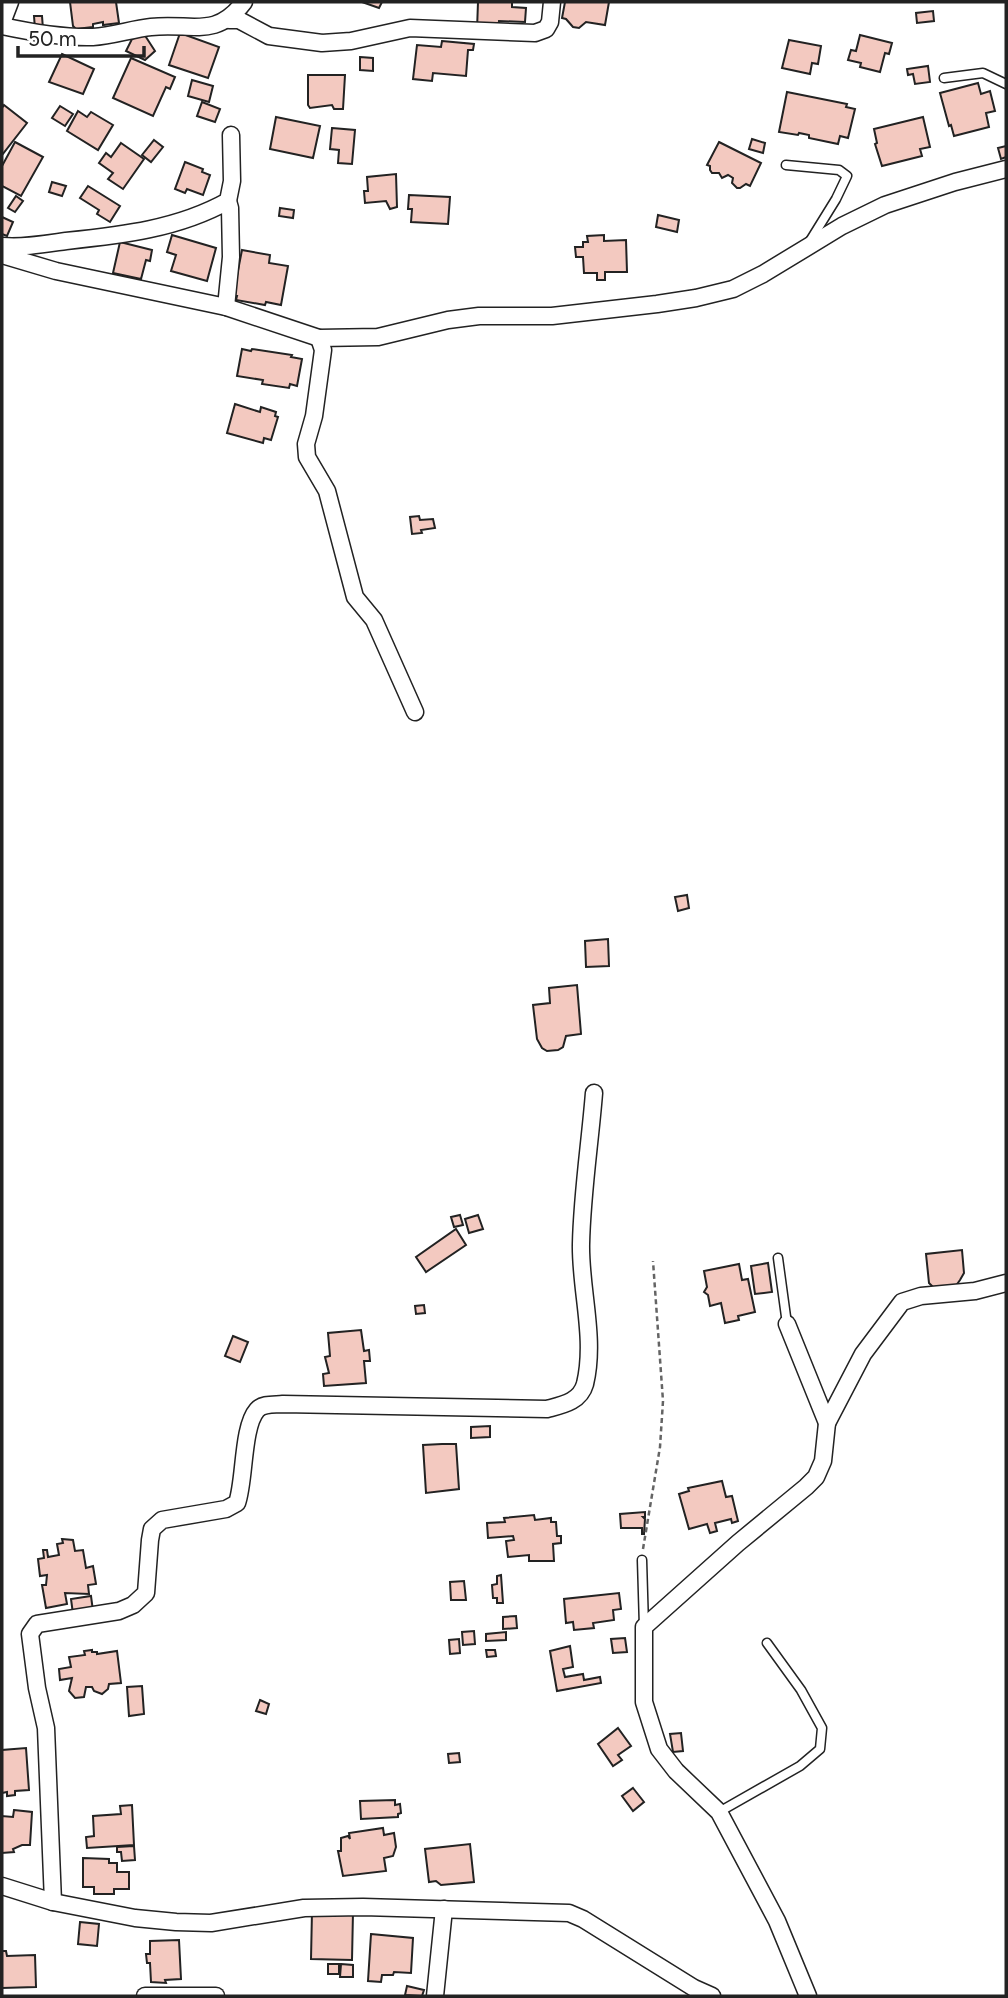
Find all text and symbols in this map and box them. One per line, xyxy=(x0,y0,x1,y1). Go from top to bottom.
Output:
scale bar xyxy=(18,14,144,58)
text: 50 m xyxy=(28,26,77,51)

